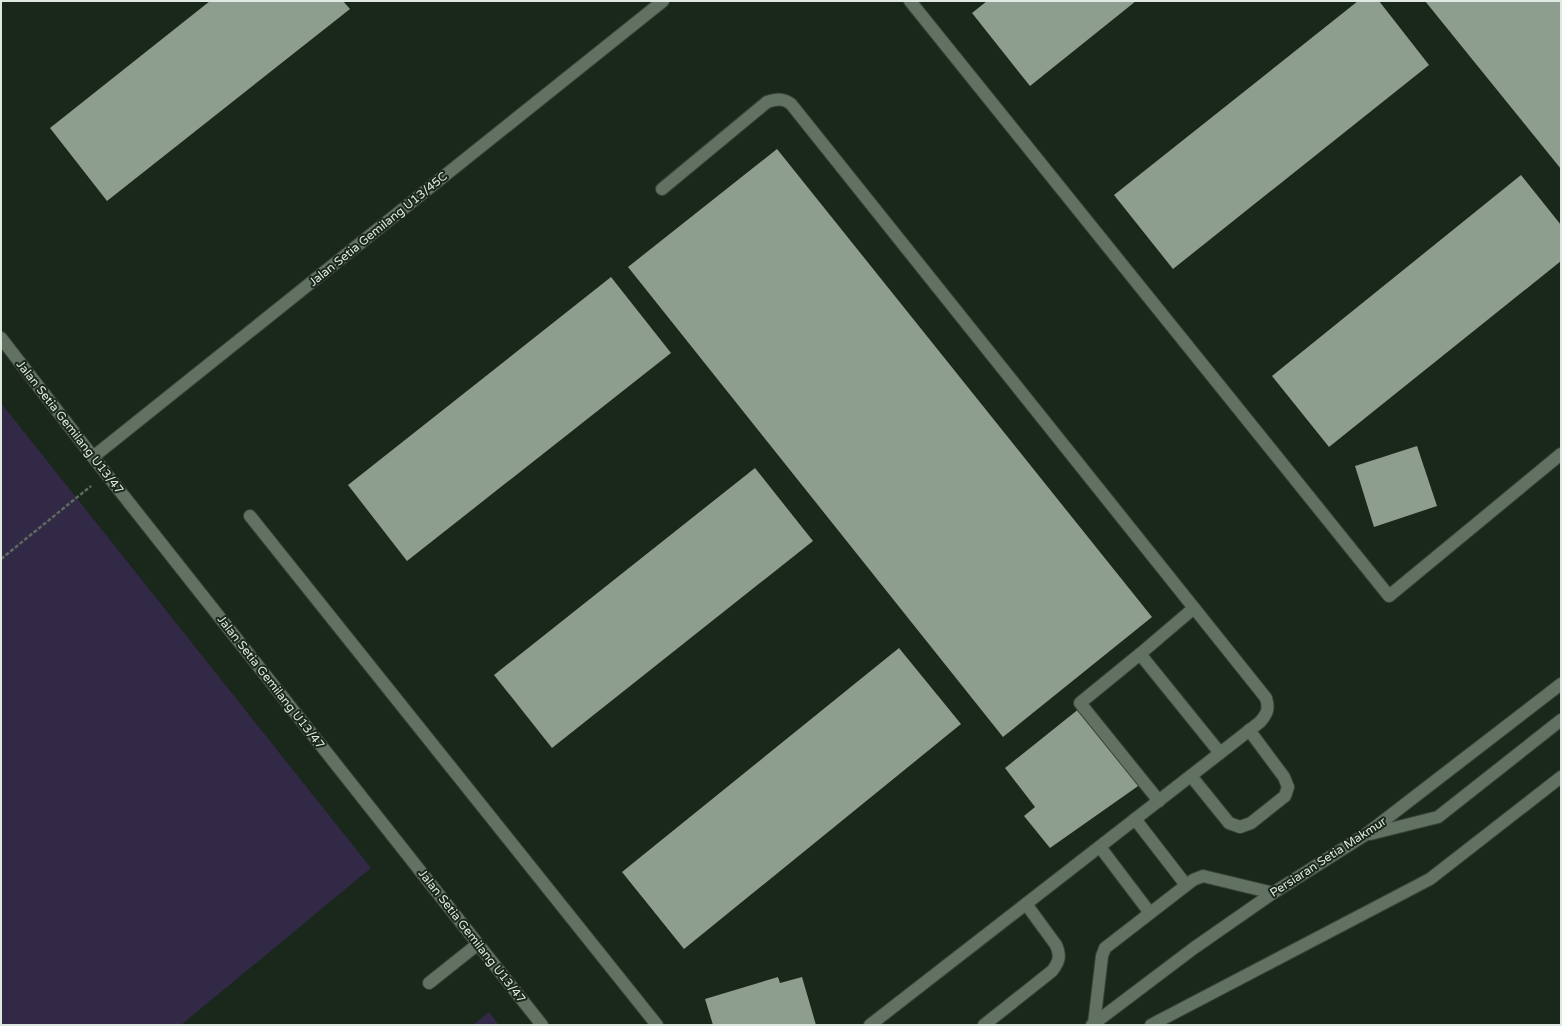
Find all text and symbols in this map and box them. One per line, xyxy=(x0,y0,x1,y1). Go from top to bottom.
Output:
street label: Jalan Setia Gemilang U13/45C xyxy=(306,169,450,289)
street label: Jalan Setia Gemilang U13/47 xyxy=(14,357,126,497)
street label: Jalan Setia Gemilang U13/47 xyxy=(215,612,327,752)
street label: Persiaran Setia Makmur xyxy=(1267,814,1389,900)
street label: Jalan Setia Gemilang U13/47 xyxy=(416,866,528,1006)

